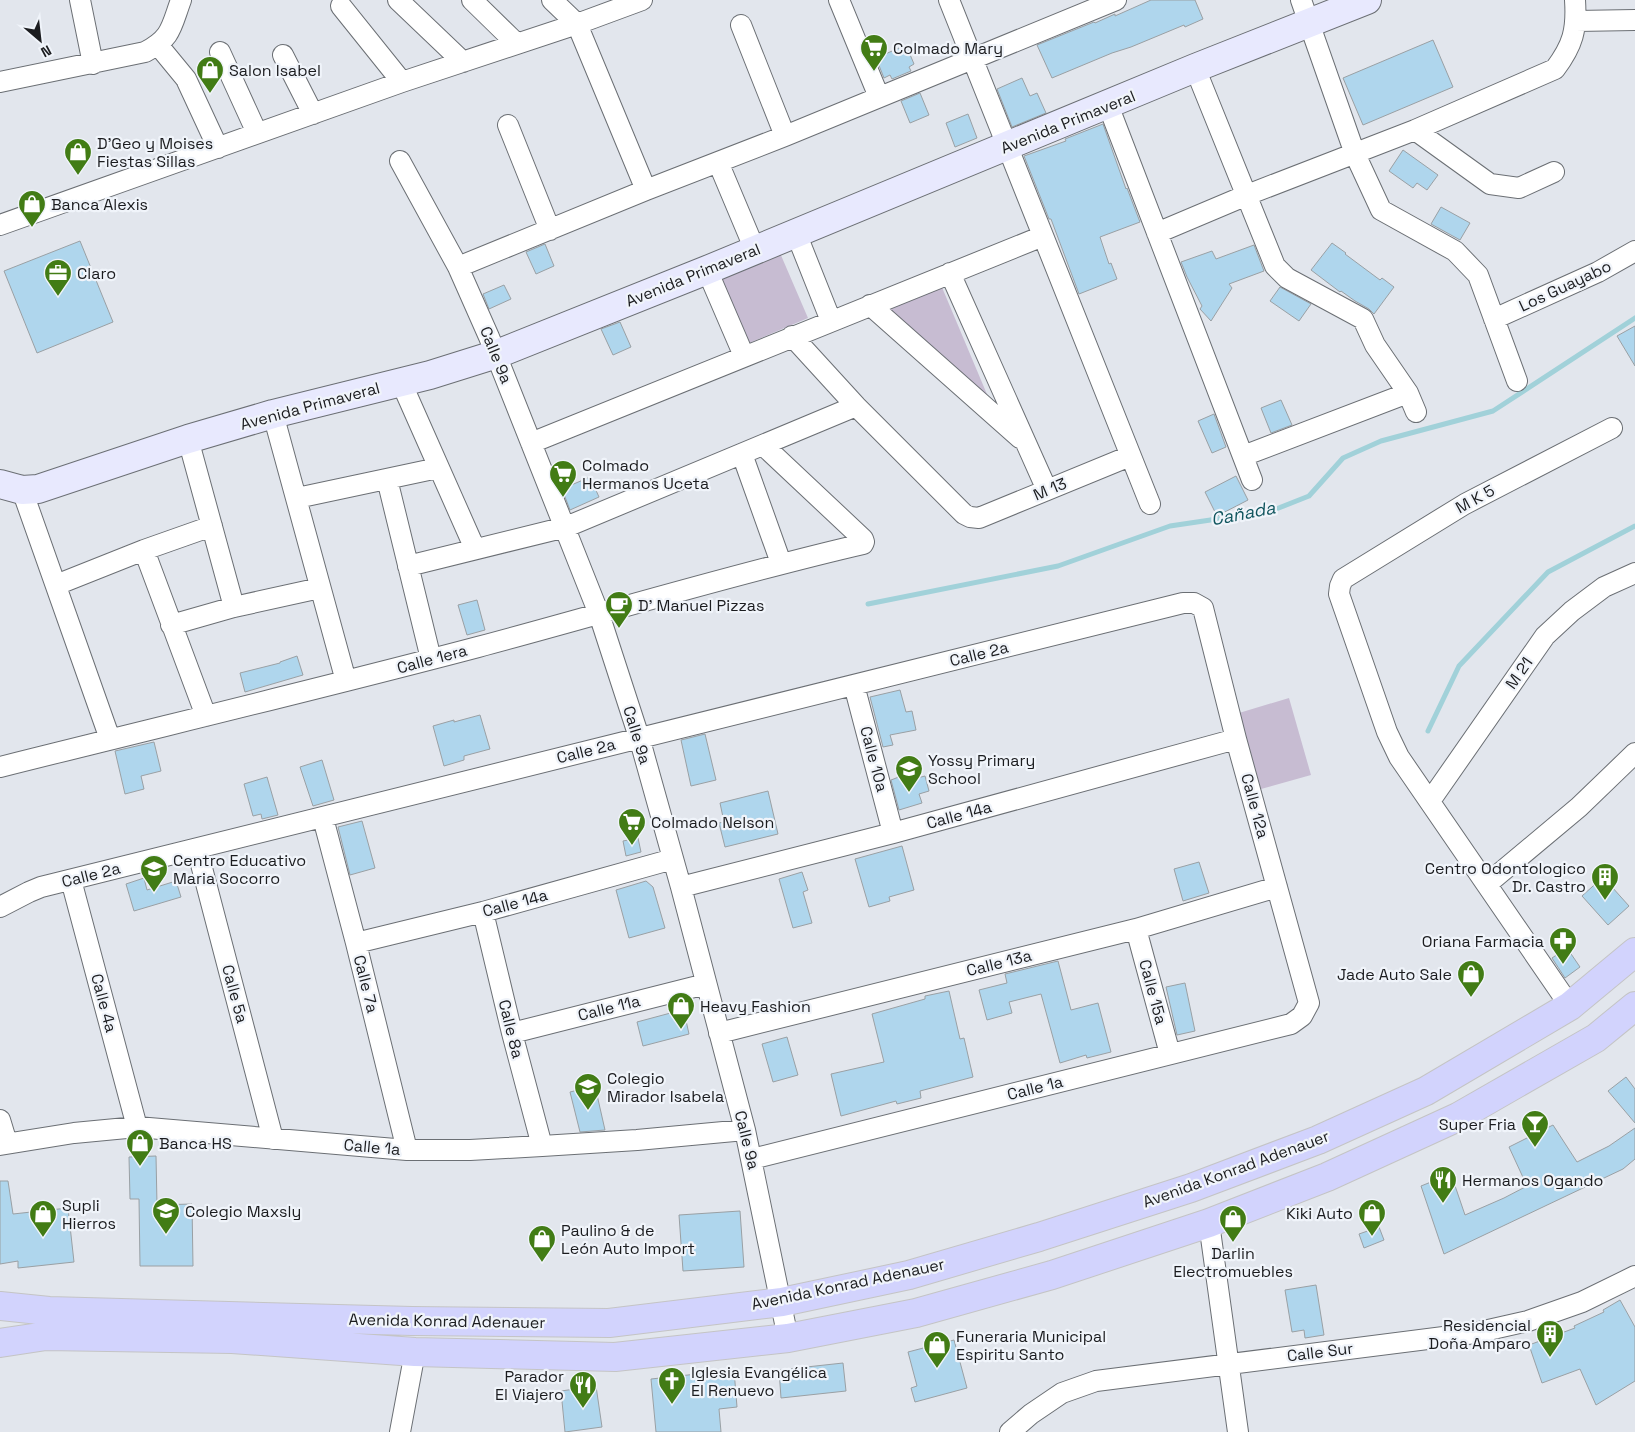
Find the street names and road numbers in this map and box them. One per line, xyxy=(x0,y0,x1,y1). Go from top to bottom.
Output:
street label: Avenida Primaveral xyxy=(997,85,1139,159)
street label: Avenida Primaveral xyxy=(622,238,764,312)
street label: Los Guayabo xyxy=(1515,255,1615,317)
street label: Calle 9a xyxy=(475,323,517,387)
street label: Avenida Primaveral xyxy=(238,377,382,435)
street label: M 13 xyxy=(1030,473,1070,505)
street label: M K 5 xyxy=(1452,480,1498,518)
street label: Calle 2a xyxy=(947,637,1011,671)
street label: Calle 1era xyxy=(394,640,470,678)
street label: M 21 xyxy=(1501,653,1537,693)
street label: Calle 9a xyxy=(618,703,656,767)
street label: Calle 10a xyxy=(855,724,893,794)
street label: Calle 2a xyxy=(554,734,618,768)
street label: Calle 12a xyxy=(1236,771,1274,841)
street label: Calle 14a xyxy=(924,796,994,834)
street label: Calle 2a xyxy=(59,858,123,892)
street label: Calle 14a xyxy=(480,884,550,922)
street label: Calle 13a xyxy=(964,945,1034,981)
street label: Calle 7a xyxy=(349,953,383,1015)
street label: Calle 15a xyxy=(1134,957,1172,1027)
street label: Calle 5a xyxy=(217,962,253,1026)
street label: Calle 4a xyxy=(86,971,122,1035)
street label: Calle 11a xyxy=(576,990,642,1026)
street label: Calle 8a xyxy=(494,997,528,1061)
street label: Calle 1a xyxy=(1005,1071,1065,1105)
street label: Calle 9a xyxy=(730,1108,764,1172)
street label: Avenida Konrad Adenauer xyxy=(1140,1125,1332,1213)
street label: Calle 1a xyxy=(343,1134,401,1160)
street label: Avenida Konrad Adenauer xyxy=(749,1253,947,1315)
street label: Avenida Konrad Adenauer xyxy=(348,1309,546,1333)
street label: Calle Sur xyxy=(1286,1338,1354,1366)

